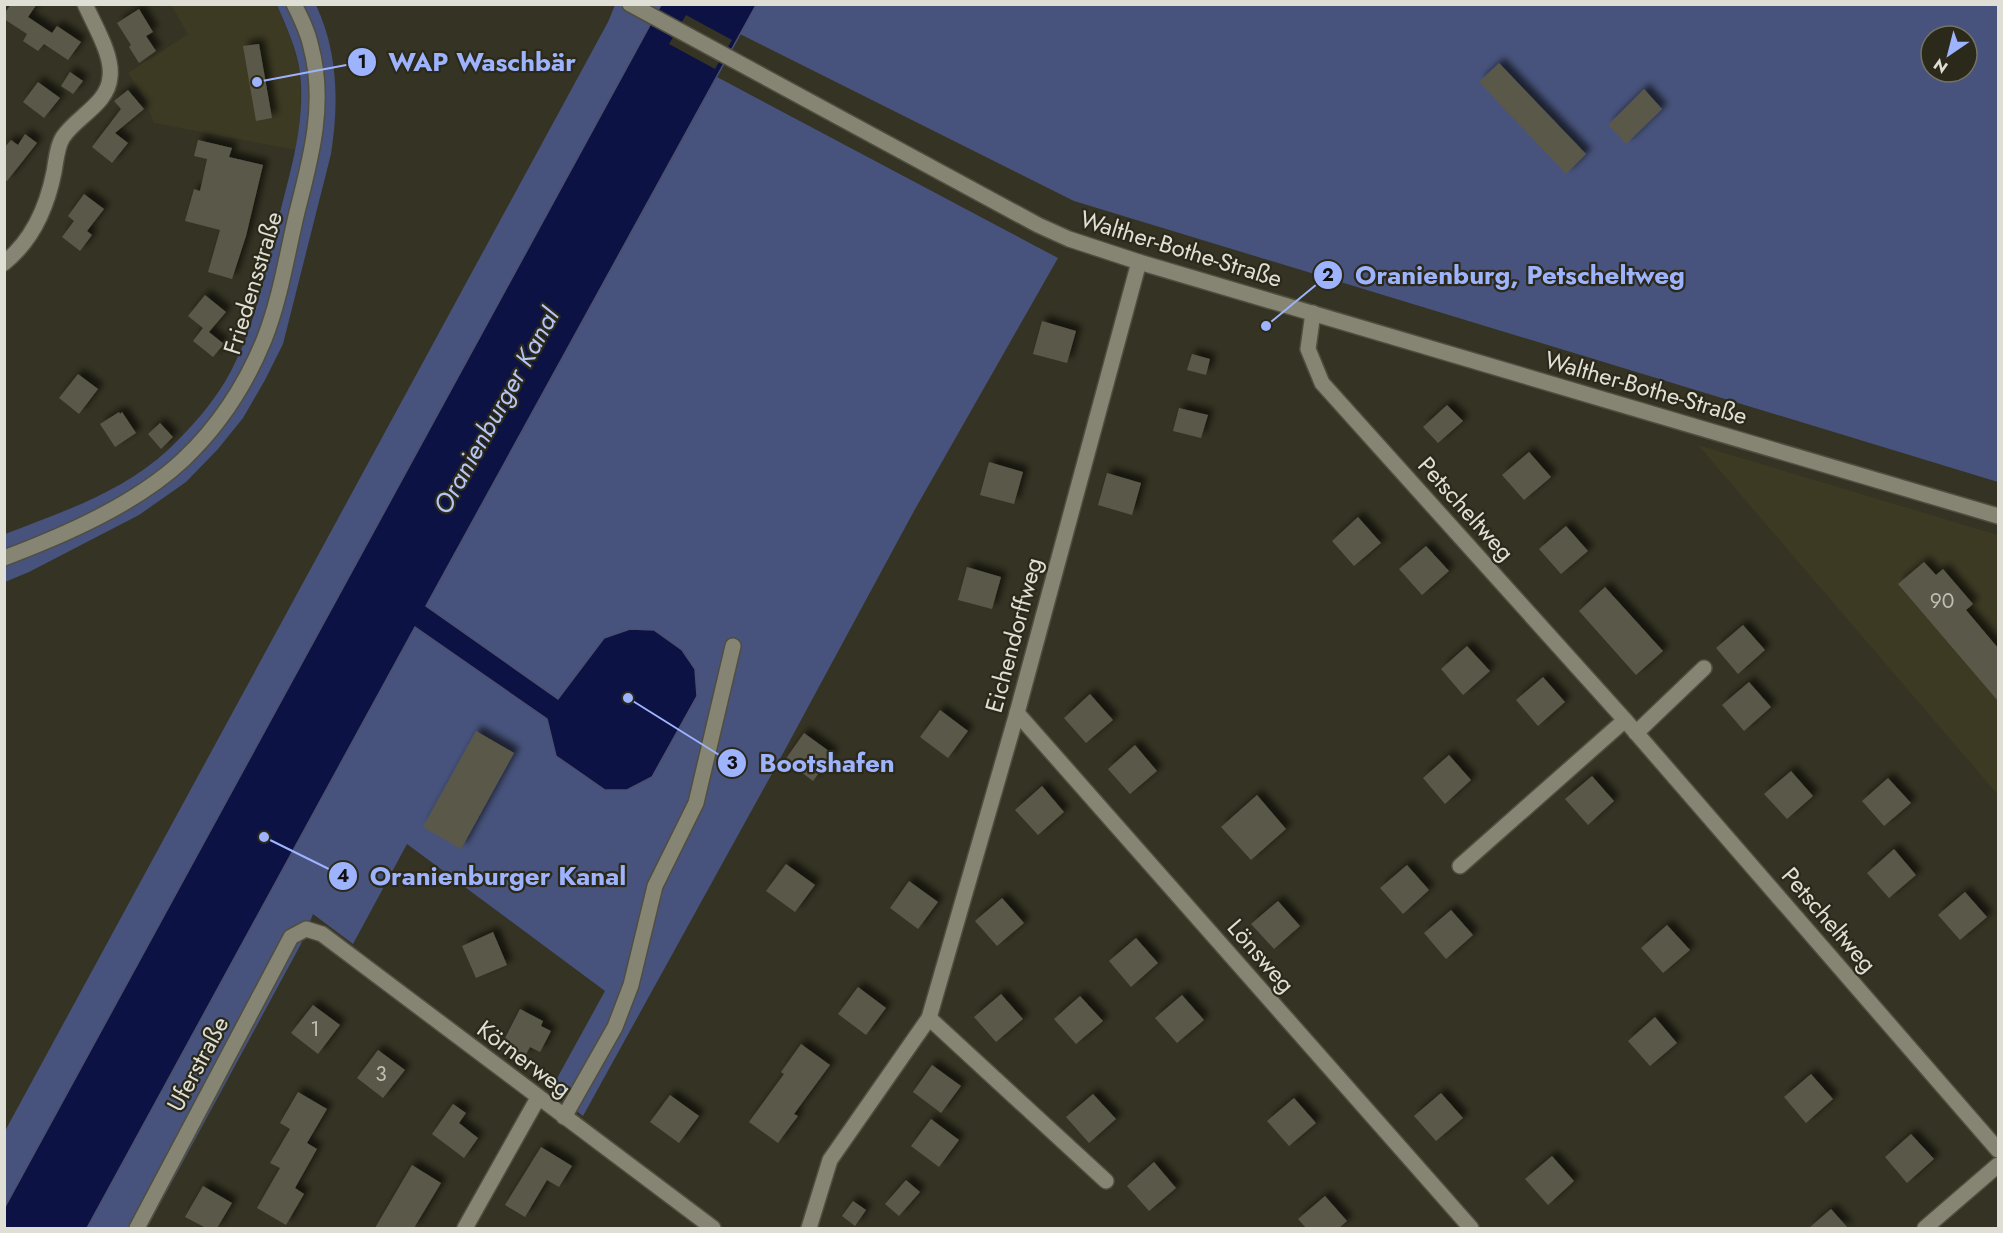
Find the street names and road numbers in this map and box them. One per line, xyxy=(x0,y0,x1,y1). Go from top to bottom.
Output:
street label: Walther-Bothe-Straße xyxy=(1076,201,1286,296)
street label: Friedensstraße xyxy=(214,207,291,359)
street label: Walther-Bothe-Straße xyxy=(1541,342,1752,433)
street label: Petscheltweg xyxy=(1410,449,1523,569)
street label: Eichendorffweg xyxy=(976,553,1051,716)
street label: Petscheltweg xyxy=(1774,859,1885,980)
street label: Lönsweg xyxy=(1219,911,1303,1000)
street label: Uferstraße xyxy=(158,1010,237,1118)
street label: Körnerweg xyxy=(470,1011,579,1106)

